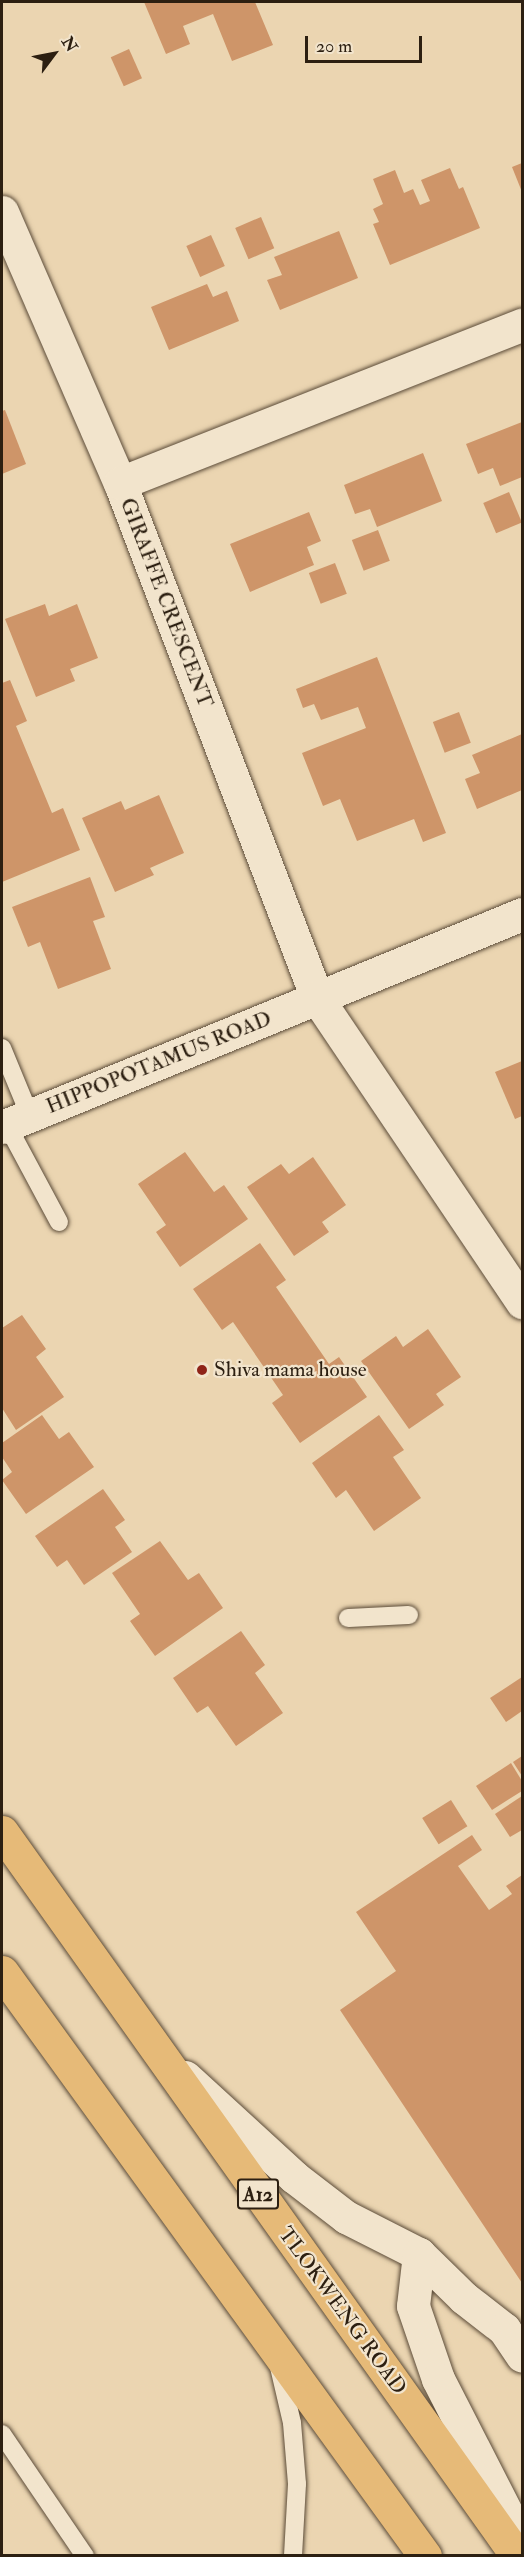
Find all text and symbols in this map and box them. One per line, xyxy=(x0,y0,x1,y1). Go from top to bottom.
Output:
north arrow xyxy=(24,24,84,84)
scale bar xyxy=(308,24,425,62)
text: N xyxy=(57,33,82,56)
text: 20 m xyxy=(316,35,352,58)
street label: GIRAFFE CRESCENT xyxy=(114,495,218,711)
street label: HIPPOPOTAMUS ROAD xyxy=(43,1006,275,1120)
place label: Shiva mama house xyxy=(214,1357,366,1383)
marker: Shiva mama house xyxy=(195,1363,209,1377)
road number: A12 xyxy=(237,2177,279,2211)
street label: TLOKWENG ROAD xyxy=(273,2222,411,2400)

